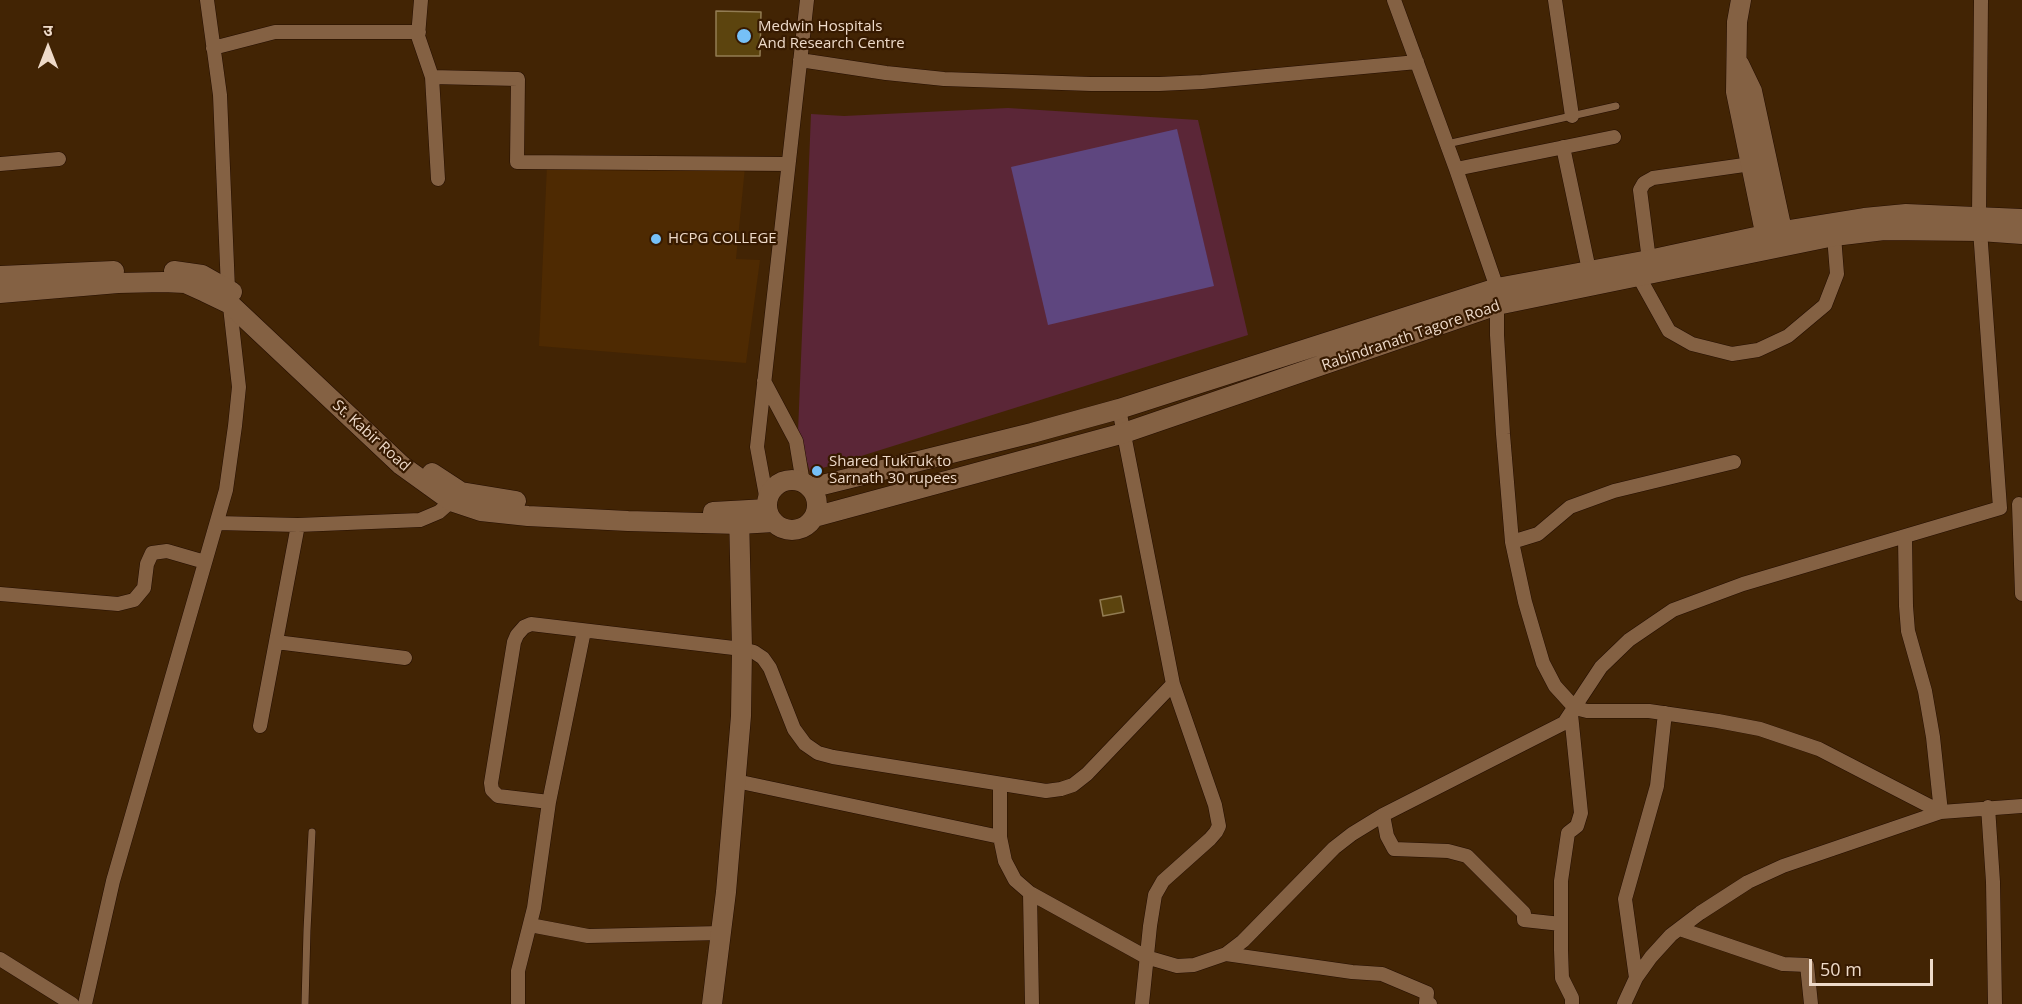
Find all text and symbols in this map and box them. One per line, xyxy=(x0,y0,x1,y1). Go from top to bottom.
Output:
north arrow xyxy=(18,18,78,78)
place label: Medwin Hospitals And Research Centre xyxy=(758,18,905,53)
text: उ xyxy=(43,19,53,41)
marker: Medwin Hospitals And Research Centre xyxy=(735,27,753,45)
place label: HCPG COLLEGE xyxy=(668,230,777,248)
marker: HCPG COLLEGE xyxy=(649,232,663,246)
street label: Rabindranath Tagore Road xyxy=(1319,297,1503,375)
street label: St. Kabir Road xyxy=(329,397,413,475)
place label: Shared TukTuk to Sarnath 30 rupees xyxy=(829,453,957,488)
marker: Shared TukTuk to Sarnath 30 rupees xyxy=(810,464,824,478)
scale bar xyxy=(1812,947,1936,985)
text: 50 m xyxy=(1820,957,1862,981)

